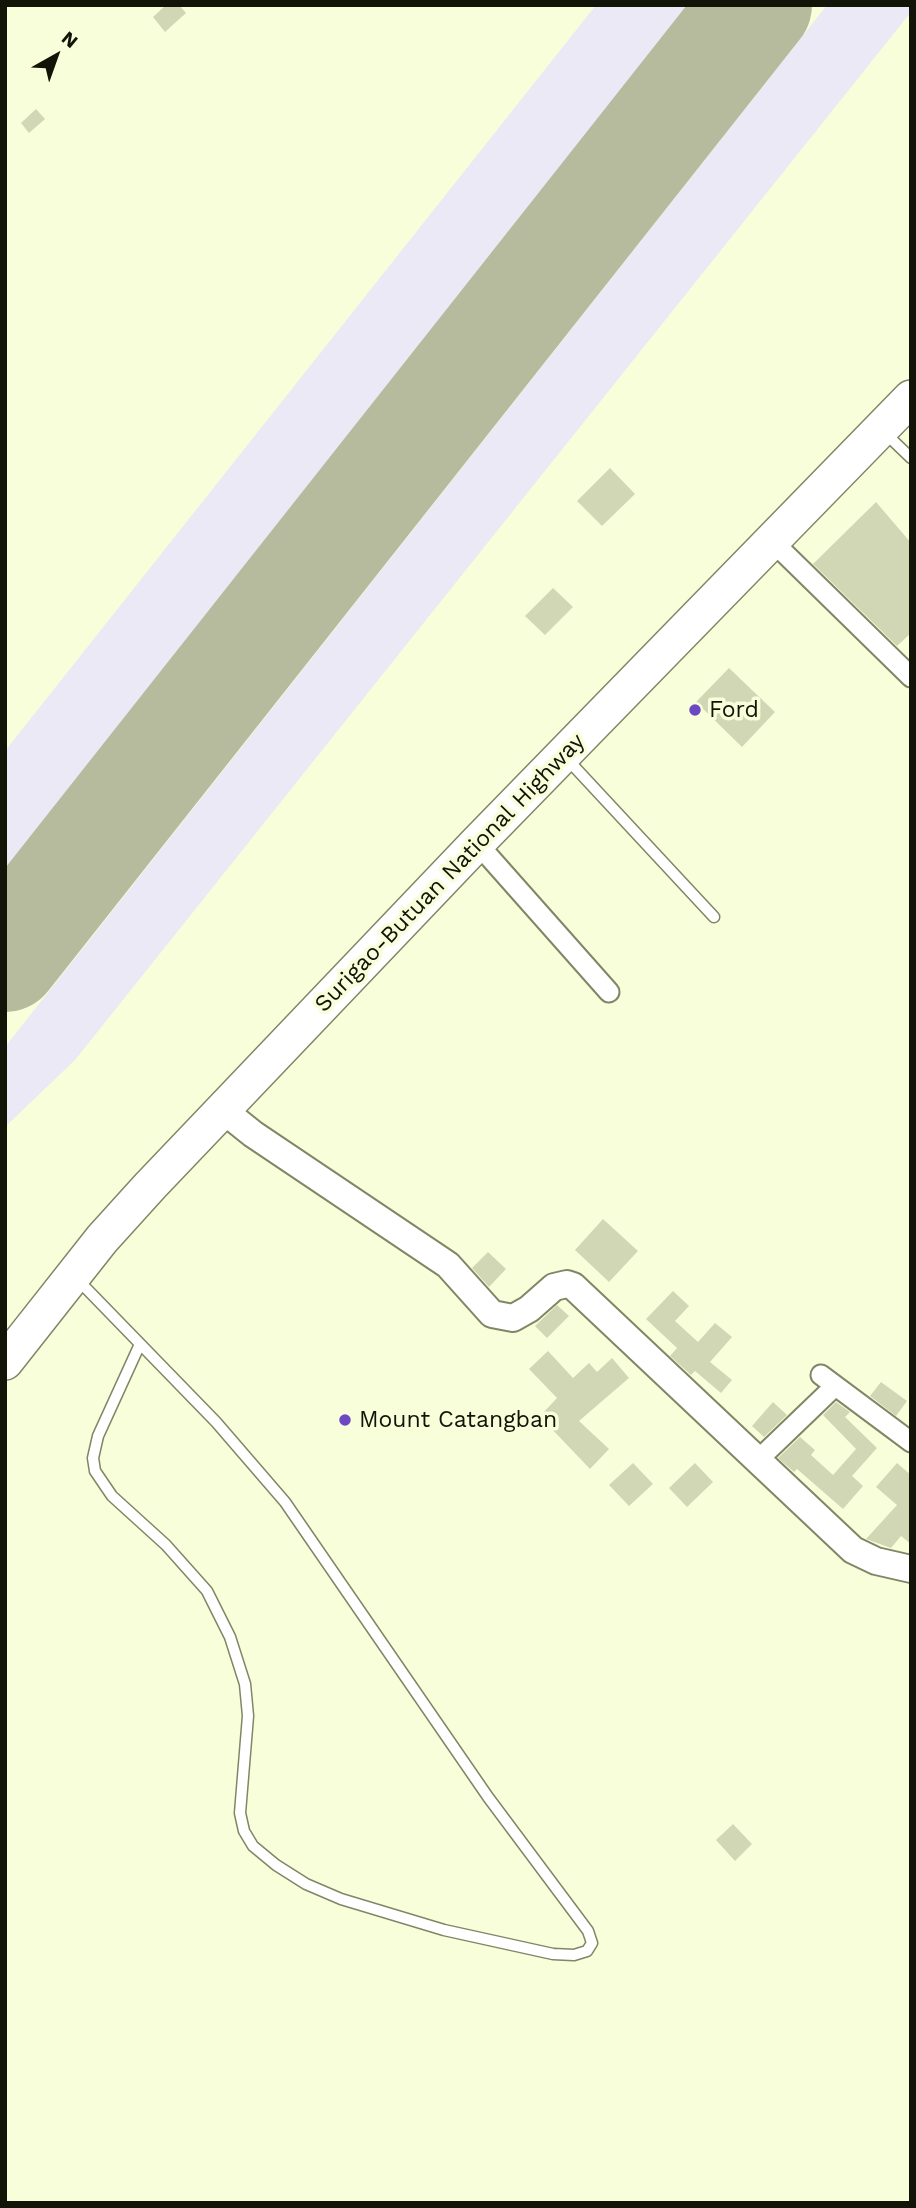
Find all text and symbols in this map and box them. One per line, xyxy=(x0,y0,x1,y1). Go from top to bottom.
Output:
north arrow xyxy=(21,21,91,91)
text: N xyxy=(57,26,83,53)
place label: Ford xyxy=(709,696,759,724)
marker: Ford xyxy=(687,702,703,718)
street label: Surigao-Butuan National Highway xyxy=(309,728,591,1018)
place label: Mount Catangban xyxy=(359,1406,557,1434)
marker: Mount Catangban xyxy=(337,1412,353,1428)

